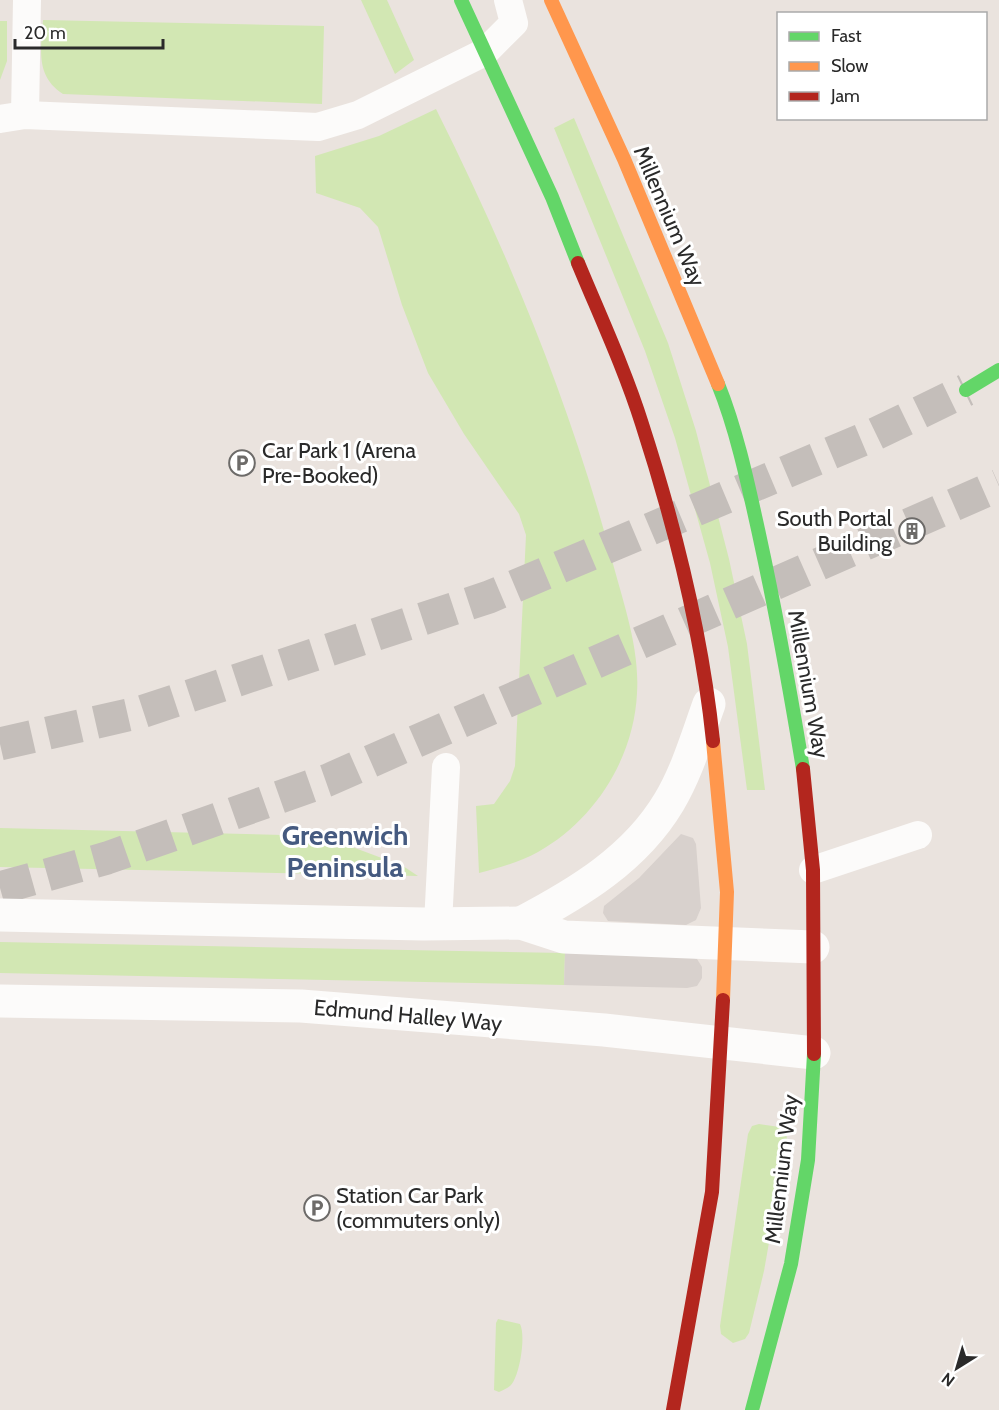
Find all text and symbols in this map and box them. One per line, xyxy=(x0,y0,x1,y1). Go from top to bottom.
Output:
scale bar xyxy=(15,12,164,50)
legend xyxy=(777,12,987,120)
text: 20 m xyxy=(24,22,66,44)
text: Fast xyxy=(831,25,862,47)
text: Slow xyxy=(831,55,868,77)
text: Jam xyxy=(830,85,860,107)
street label: Millennium Way xyxy=(628,142,711,291)
place label: Car Park 1 (Arena Pre-Booked) xyxy=(262,437,416,489)
parking icon: Car Park 1 (Arena Pre-Booked) xyxy=(227,448,257,478)
place label: South Portal Building xyxy=(777,505,893,557)
building icon: South Portal Building xyxy=(897,516,927,546)
street label: Millennium Way xyxy=(782,608,835,760)
district label: Greenwich Peninsula xyxy=(282,818,408,884)
street label: Edmund Halley Way xyxy=(313,994,503,1037)
street label: Millennium Way xyxy=(759,1093,804,1245)
place label: Station Car Park (commuters only) xyxy=(336,1182,501,1234)
parking icon: Station Car Park (commuters only) xyxy=(302,1193,332,1223)
north arrow xyxy=(927,1338,987,1398)
text: N xyxy=(938,1369,959,1391)

